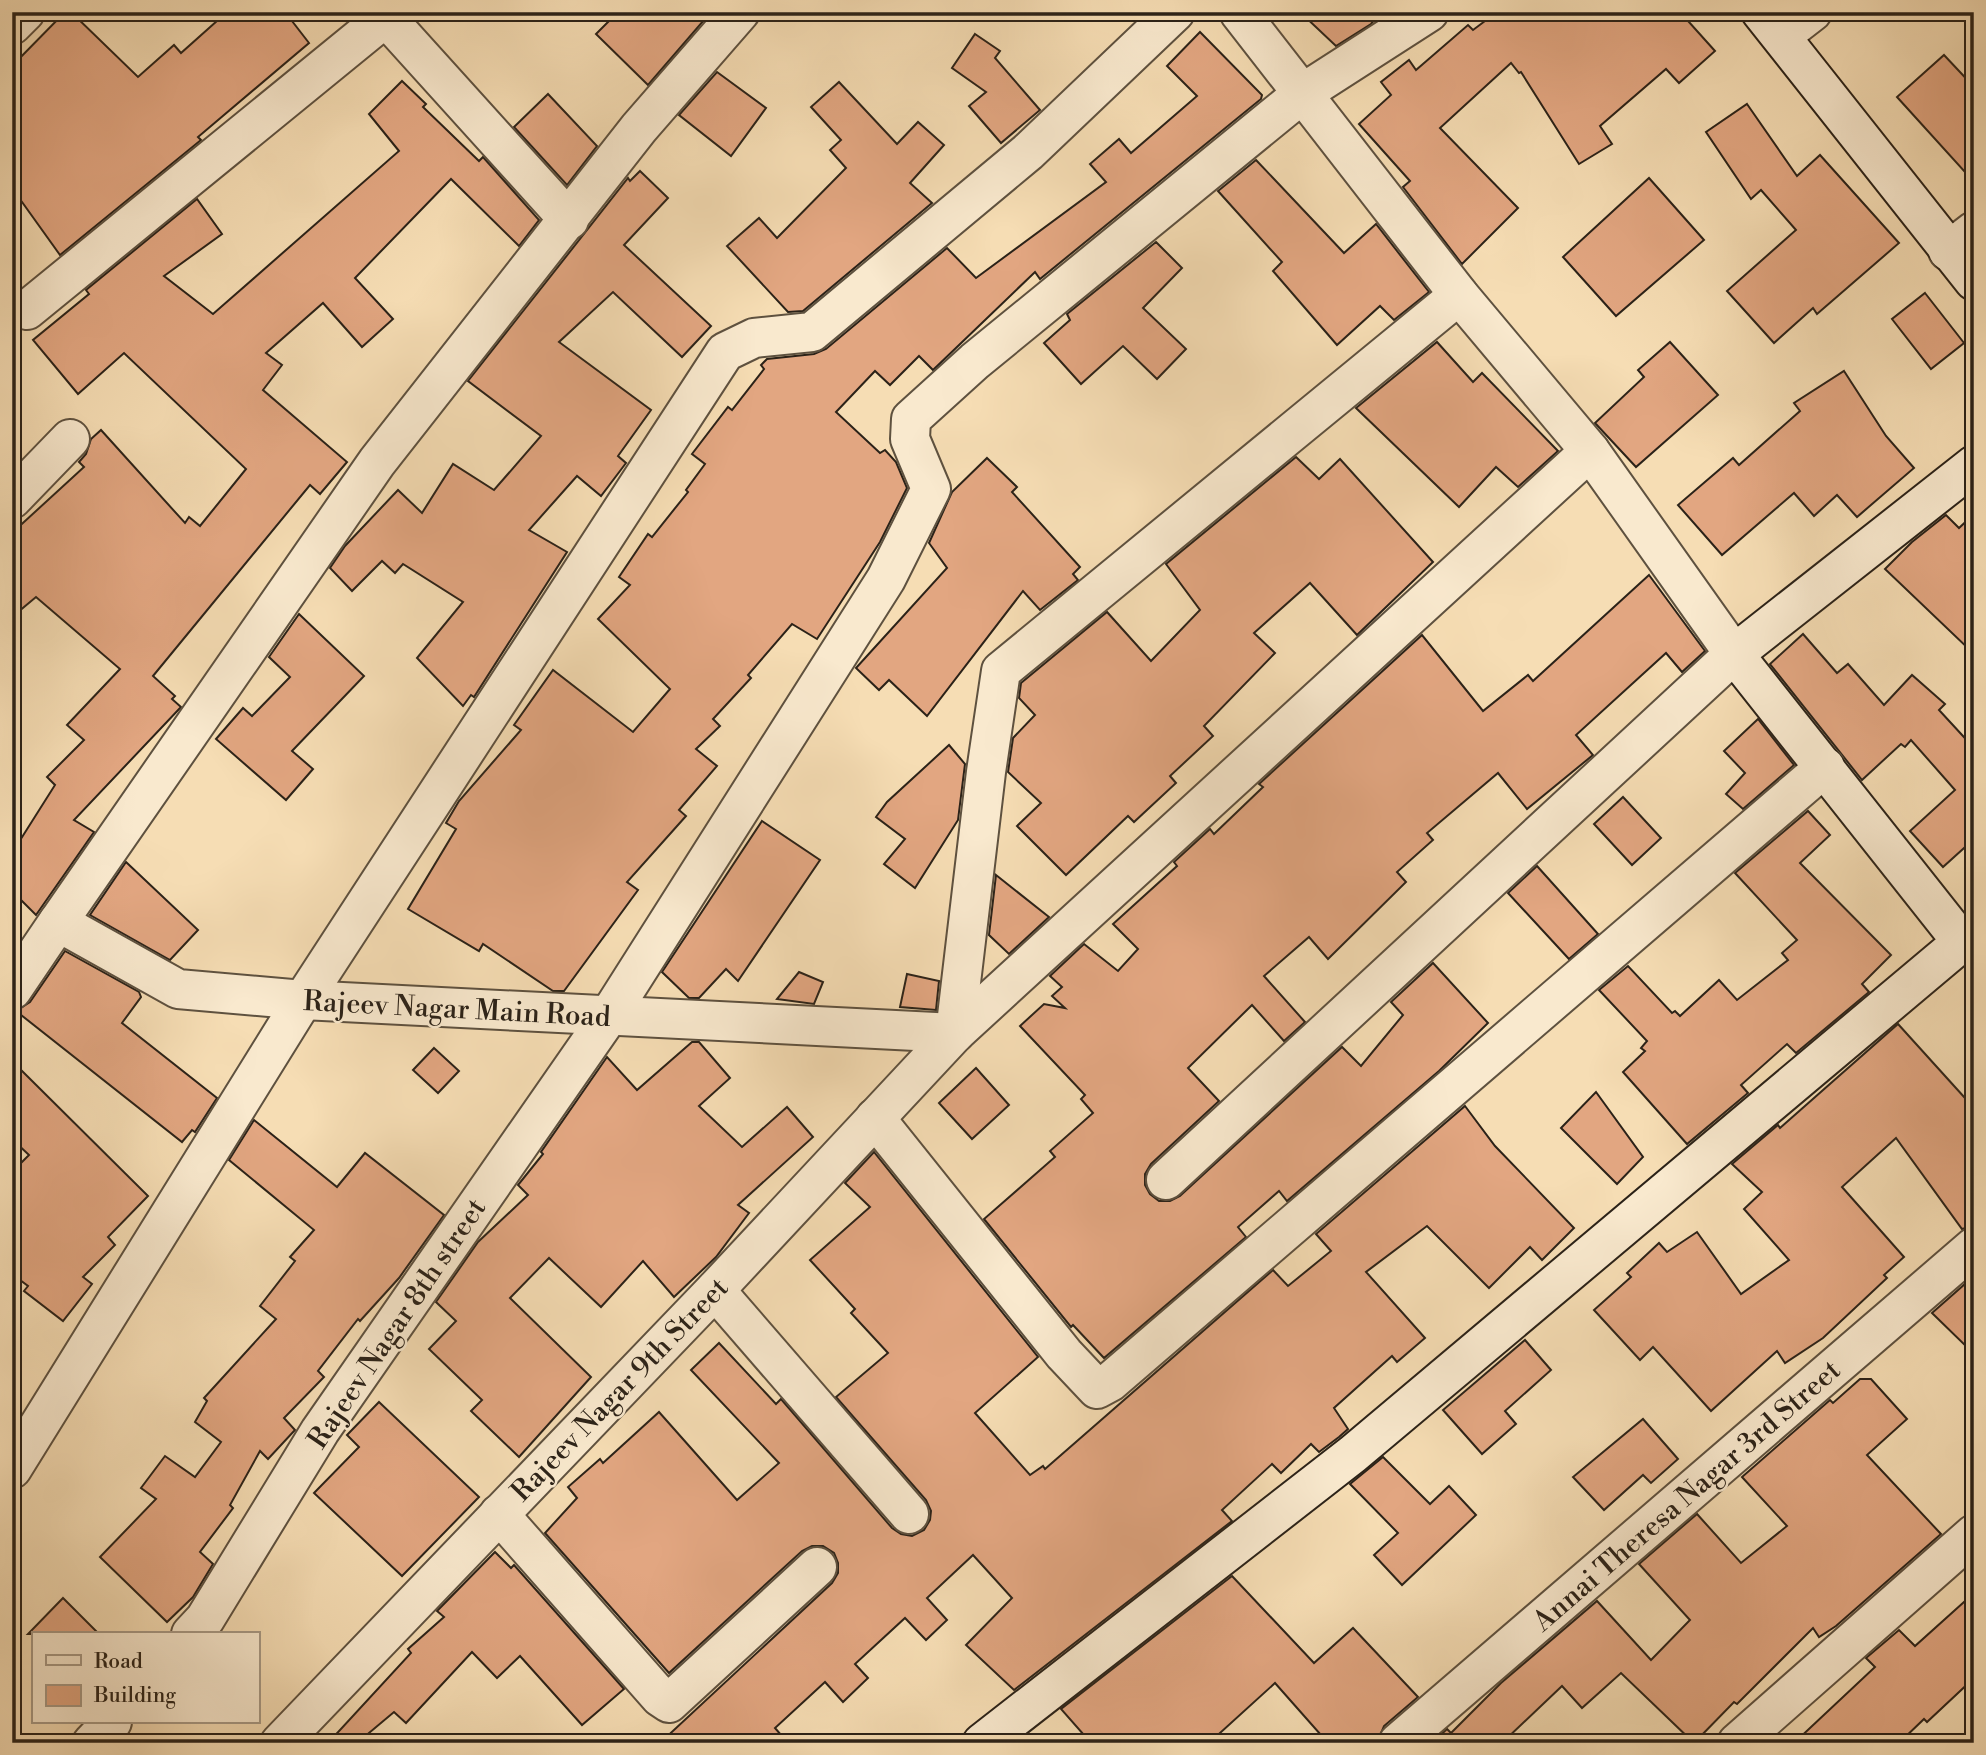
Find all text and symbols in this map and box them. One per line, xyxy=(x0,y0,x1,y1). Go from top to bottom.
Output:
street label: Rajeev Nagar Main Road xyxy=(302,984,612,1035)
street label: Rajeev Nagar 8th street xyxy=(300,1192,494,1456)
street label: Rajeev Nagar 9th Street xyxy=(504,1271,736,1509)
street label: Annai Theresa Nagar 3rd Street xyxy=(1525,1353,1848,1640)
legend xyxy=(32,1632,259,1724)
text: Road xyxy=(94,1649,143,1675)
text: Building xyxy=(93,1683,176,1709)

